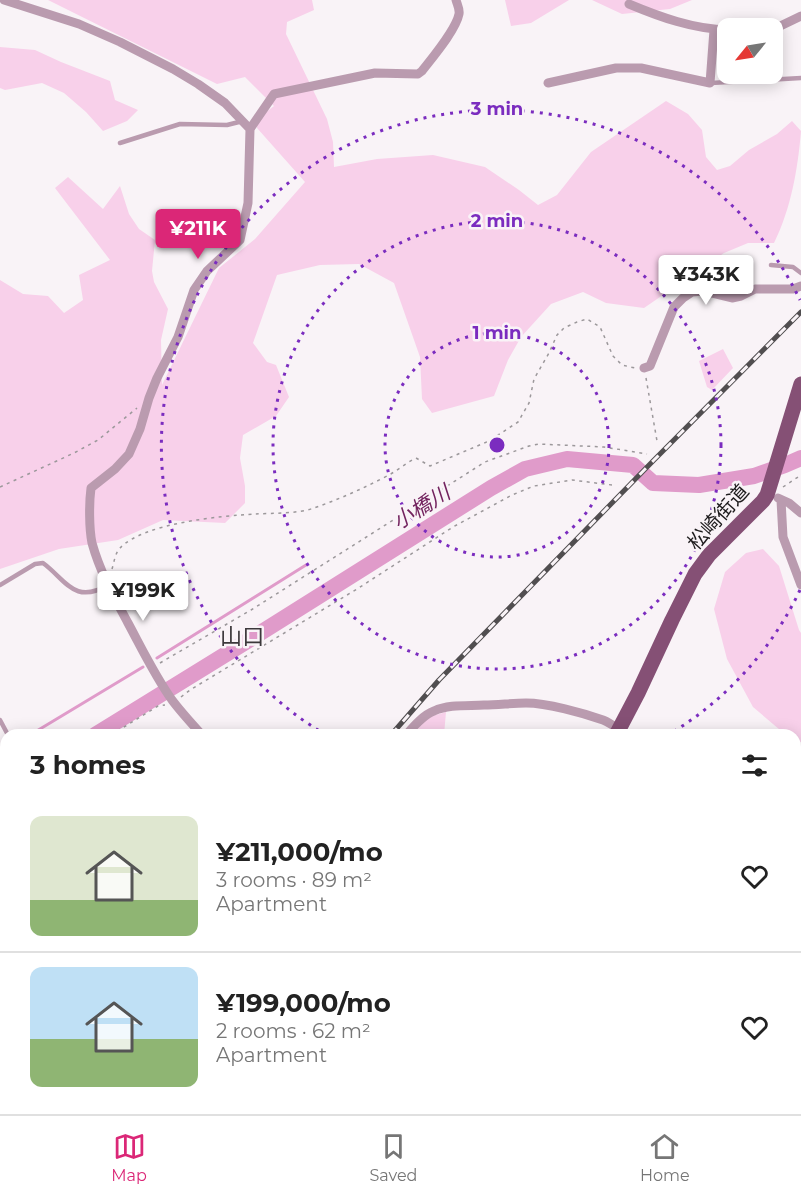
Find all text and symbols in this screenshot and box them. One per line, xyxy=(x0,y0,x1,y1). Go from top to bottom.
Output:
north arrow xyxy=(717,18,783,84)
map controls xyxy=(717,18,783,84)
text: 3 min xyxy=(470,98,523,120)
pin: ¥211K xyxy=(156,209,240,260)
text: 2 min xyxy=(471,210,523,232)
text: ¥211K xyxy=(170,216,227,240)
pin: ¥343K xyxy=(664,255,748,306)
text: ¥343K xyxy=(672,262,740,286)
text: 1 min xyxy=(473,322,521,344)
centre of rings xyxy=(487,435,507,455)
water label: 小橋川 xyxy=(388,479,456,534)
street label: 松崎街道 xyxy=(682,479,754,555)
pin: ¥199K xyxy=(101,571,185,622)
text: ¥199K xyxy=(111,578,175,602)
district label: 山口 xyxy=(220,623,264,650)
text: 3 homes xyxy=(30,749,145,781)
icon: filters xyxy=(738,749,771,782)
text: ¥211,000/mo xyxy=(216,836,383,868)
icon: home xyxy=(78,840,150,912)
icon: heart xyxy=(738,860,771,893)
text: 3 rooms · 89 m² xyxy=(216,868,372,892)
text: Apartment xyxy=(216,892,327,916)
text: ¥199,000/mo xyxy=(216,987,391,1019)
icon: home xyxy=(78,991,150,1063)
icon: heart xyxy=(738,1011,771,1044)
text: 2 rooms · 62 m² xyxy=(216,1019,371,1043)
text: Apartment xyxy=(216,1043,327,1067)
tab: Map xyxy=(111,1130,147,1185)
tab: Saved xyxy=(369,1130,417,1185)
tab: Home xyxy=(640,1130,690,1185)

